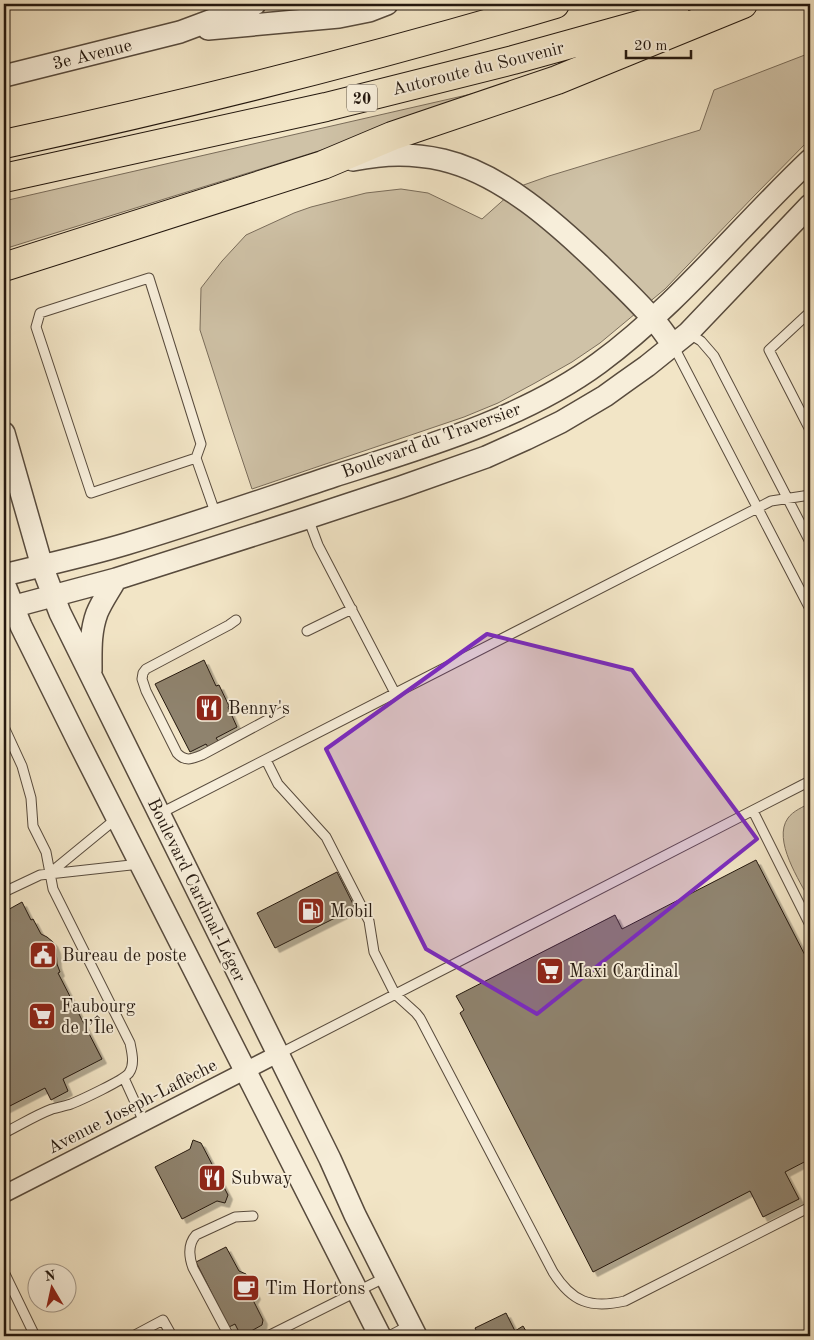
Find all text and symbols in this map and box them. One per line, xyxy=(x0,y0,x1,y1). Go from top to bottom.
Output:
scale bar xyxy=(626,28,692,60)
street label: 3e Avenue xyxy=(51,36,134,73)
street label: Autoroute du Souvenir xyxy=(390,39,567,99)
text: 20 m xyxy=(634,39,668,54)
road number: 20 xyxy=(347,85,377,112)
street label: Boulevard du Traversier xyxy=(339,400,524,482)
restaurant icon: Benny's xyxy=(194,693,224,723)
place label: Benny's xyxy=(228,700,290,718)
street label: Boulevard Cardinal-Léger xyxy=(144,796,249,986)
fuel station icon: Mobil xyxy=(296,896,326,926)
place label: Mobil xyxy=(330,903,373,921)
public building icon: Bureau de poste xyxy=(28,940,58,970)
place label: Bureau de poste xyxy=(62,947,187,965)
supermarket icon: Maxi Cardinal xyxy=(535,956,565,986)
place label: Maxi Cardinal xyxy=(569,963,678,981)
place label: Faubourg de l’Île xyxy=(61,998,136,1037)
supermarket icon: Faubourg de l’Île xyxy=(27,1001,57,1031)
street label: Avenue Joseph-Laflèche xyxy=(45,1056,220,1157)
restaurant icon: Subway xyxy=(197,1163,227,1193)
place label: Subway xyxy=(231,1170,293,1188)
north arrow xyxy=(28,1262,78,1312)
text: N xyxy=(44,1268,57,1284)
cafe icon: Tim Hortons xyxy=(231,1273,261,1303)
place label: Tim Hortons xyxy=(265,1280,365,1298)

